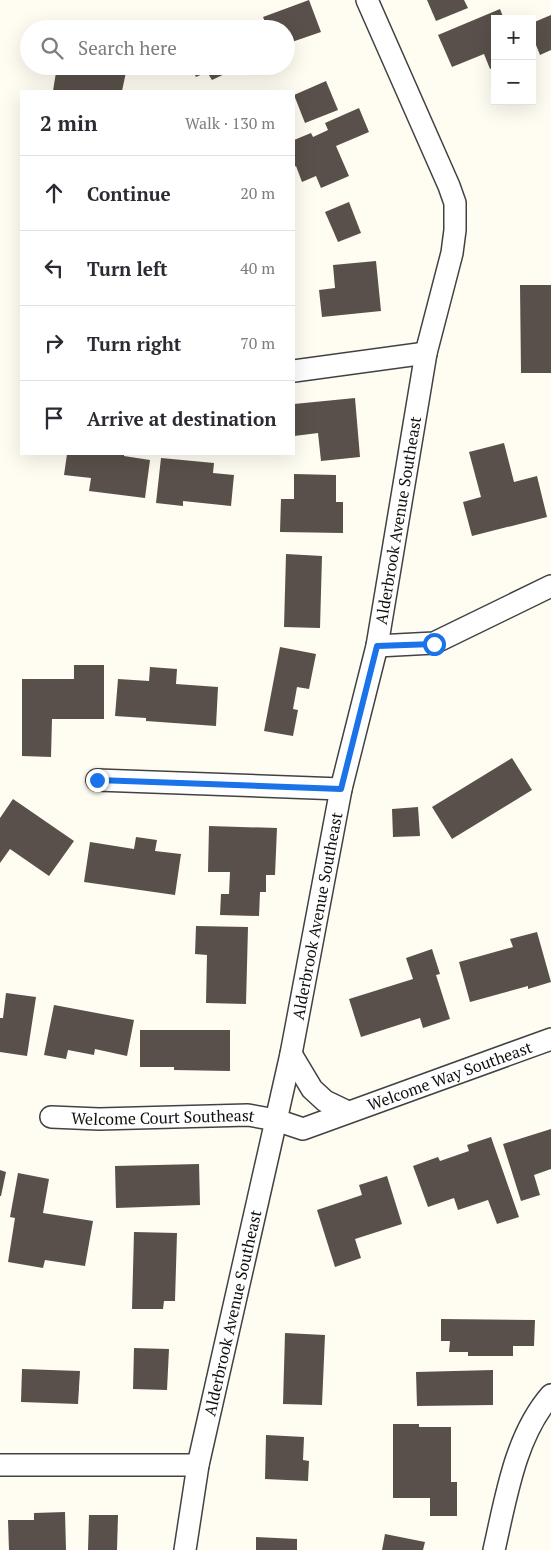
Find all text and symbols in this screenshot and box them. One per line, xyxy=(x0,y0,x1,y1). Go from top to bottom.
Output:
map controls xyxy=(491,15,536,105)
button: + xyxy=(491,15,536,60)
search box xyxy=(20,20,295,75)
icon: search xyxy=(38,34,66,62)
text: Search here xyxy=(78,35,177,60)
button: − xyxy=(491,60,536,105)
text: 2 min xyxy=(40,109,97,137)
text: Walk · 130 m xyxy=(185,112,275,134)
icon: ahead xyxy=(40,179,68,207)
text: Continue xyxy=(87,181,171,206)
text: 20 m xyxy=(240,182,275,204)
icon: left xyxy=(40,254,68,282)
text: Turn left xyxy=(87,256,168,281)
text: 40 m xyxy=(240,257,275,279)
icon: right xyxy=(40,329,68,357)
text: Turn right xyxy=(87,331,181,356)
text: 70 m xyxy=(240,332,275,354)
icon: arrive xyxy=(40,404,68,432)
text: Arrive at destination xyxy=(87,406,276,431)
street label: Alderbrook Avenue Southeast xyxy=(370,414,426,626)
route start xyxy=(423,633,446,656)
route end xyxy=(86,769,109,792)
street label: Alderbrook Avenue Southeast xyxy=(287,810,347,1021)
street label: Welcome Way Southeast xyxy=(364,1036,535,1116)
street label: Welcome Court Southeast xyxy=(71,1104,257,1130)
street label: Alderbrook Avenue Southeast xyxy=(198,1208,266,1418)

